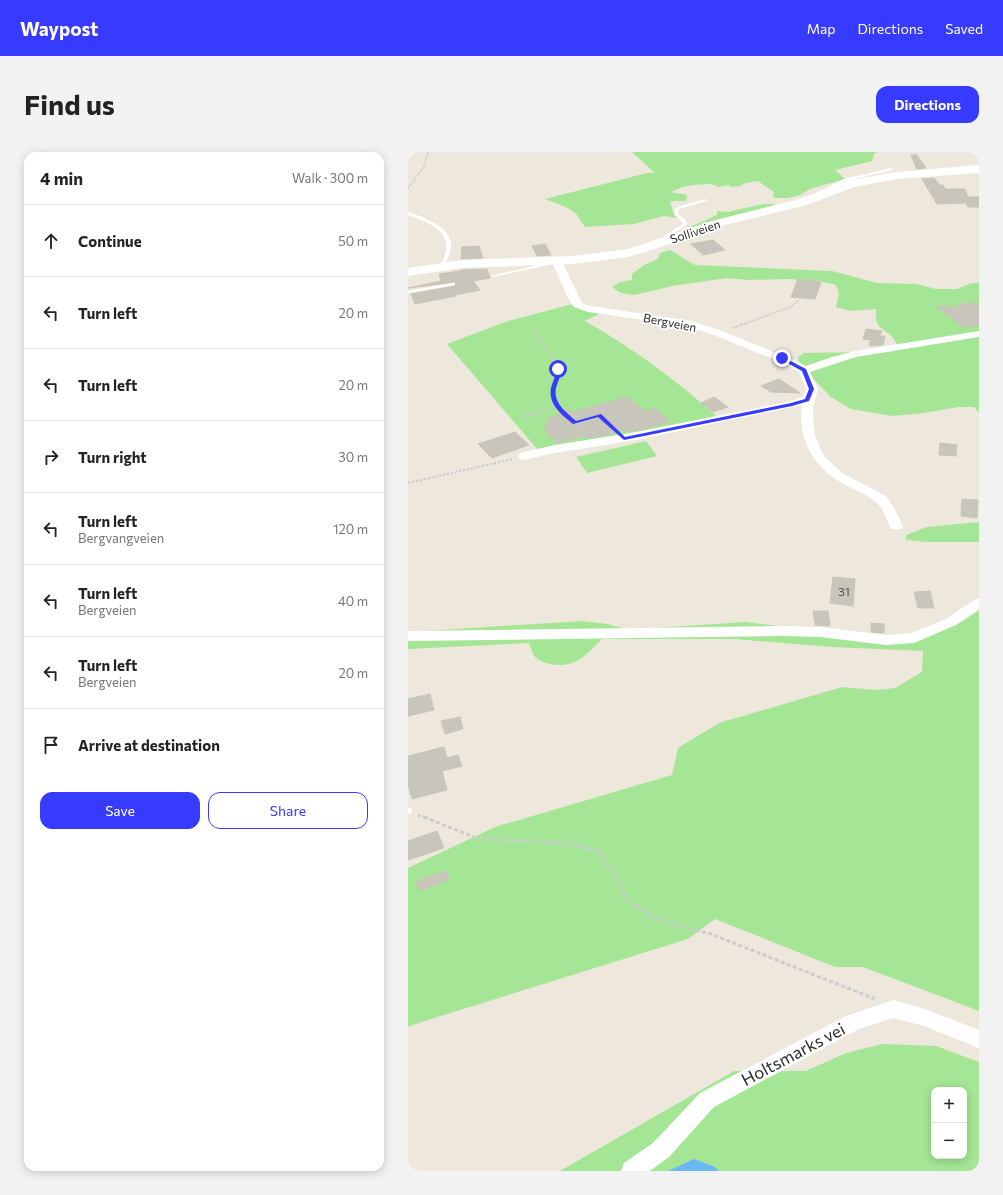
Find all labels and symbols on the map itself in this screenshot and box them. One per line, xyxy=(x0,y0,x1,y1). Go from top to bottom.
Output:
street label: Solliveien xyxy=(668,216,722,246)
street label: Bergveien xyxy=(642,310,698,334)
route end xyxy=(773,349,791,367)
route start xyxy=(549,360,567,378)
house number: 31 xyxy=(838,584,850,598)
street label: Holtsmarks vei xyxy=(738,1018,848,1090)

